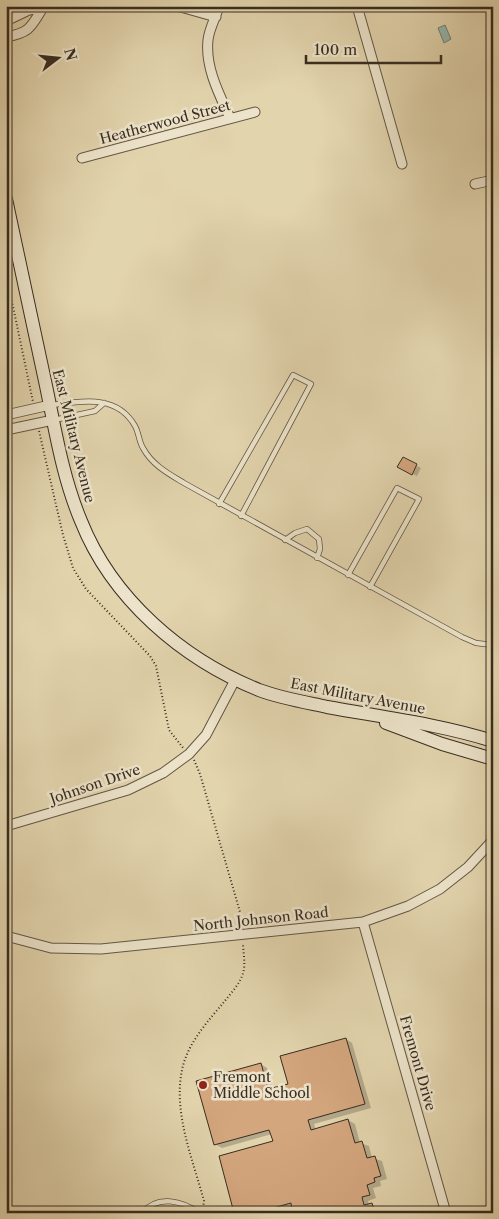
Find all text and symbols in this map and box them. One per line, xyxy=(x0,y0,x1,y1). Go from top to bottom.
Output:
north arrow xyxy=(32,32,82,82)
scale bar xyxy=(306,32,442,64)
text: 100 m xyxy=(314,40,357,59)
text: N xyxy=(60,46,81,63)
street label: Heatherwood Street xyxy=(98,96,232,148)
street label: East Military Avenue xyxy=(49,367,99,505)
street label: East Military Avenue xyxy=(289,674,427,718)
street label: Johnson Drive xyxy=(46,760,143,809)
street label: North Johnson Road xyxy=(193,903,330,935)
street label: Fremont Drive xyxy=(396,1013,440,1113)
place label: Fremont Middle School xyxy=(213,1068,310,1102)
marker: Fremont Middle School xyxy=(197,1079,209,1091)

